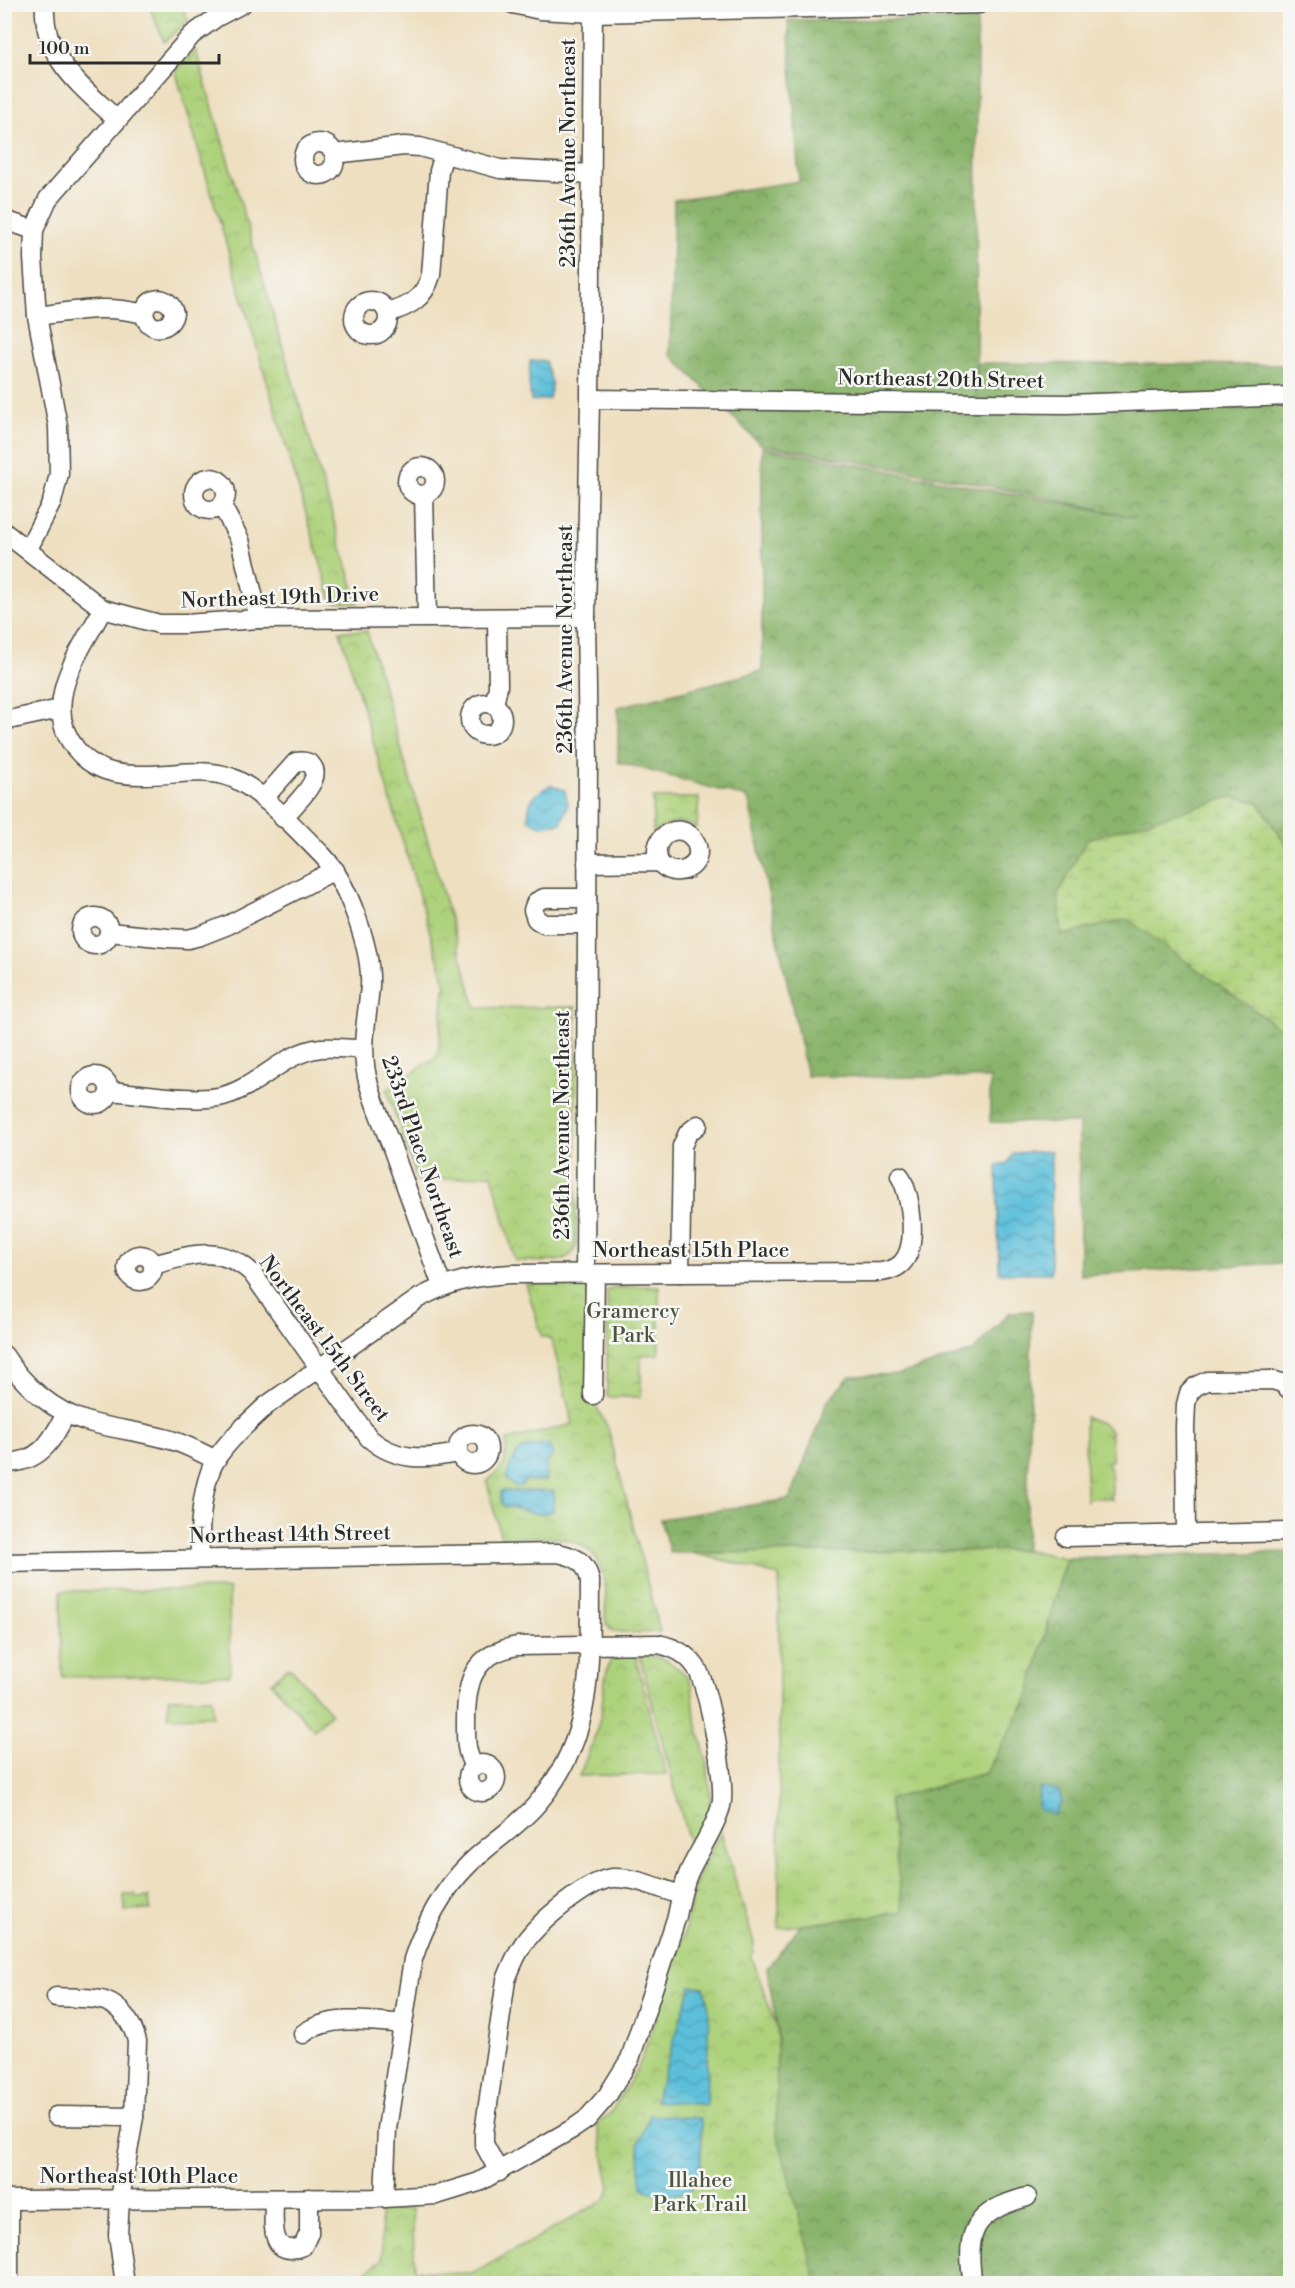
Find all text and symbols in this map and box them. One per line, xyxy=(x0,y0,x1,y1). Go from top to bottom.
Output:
scale bar xyxy=(30,27,219,65)
text: 100 m xyxy=(39,37,90,60)
street label: 236th Avenue Northeast xyxy=(556,38,582,268)
street label: Northeast 20th Street xyxy=(837,365,1045,395)
street label: 236th Avenue Northeast xyxy=(553,524,579,754)
street label: Northeast 19th Drive xyxy=(180,582,380,614)
street label: 236th Avenue Northeast xyxy=(550,1010,576,1240)
street label: 233rd Place Northeast xyxy=(375,1052,469,1262)
street label: Northeast 15th Place xyxy=(593,1238,789,1264)
street label: Northeast 15th Street xyxy=(253,1251,395,1428)
park label: Gramercy Park xyxy=(586,1299,681,1349)
street label: Northeast 14th Street xyxy=(189,1520,392,1550)
street label: Northeast 10th Place xyxy=(40,2164,238,2190)
park label: Illahee Park Trail xyxy=(653,2168,747,2218)

